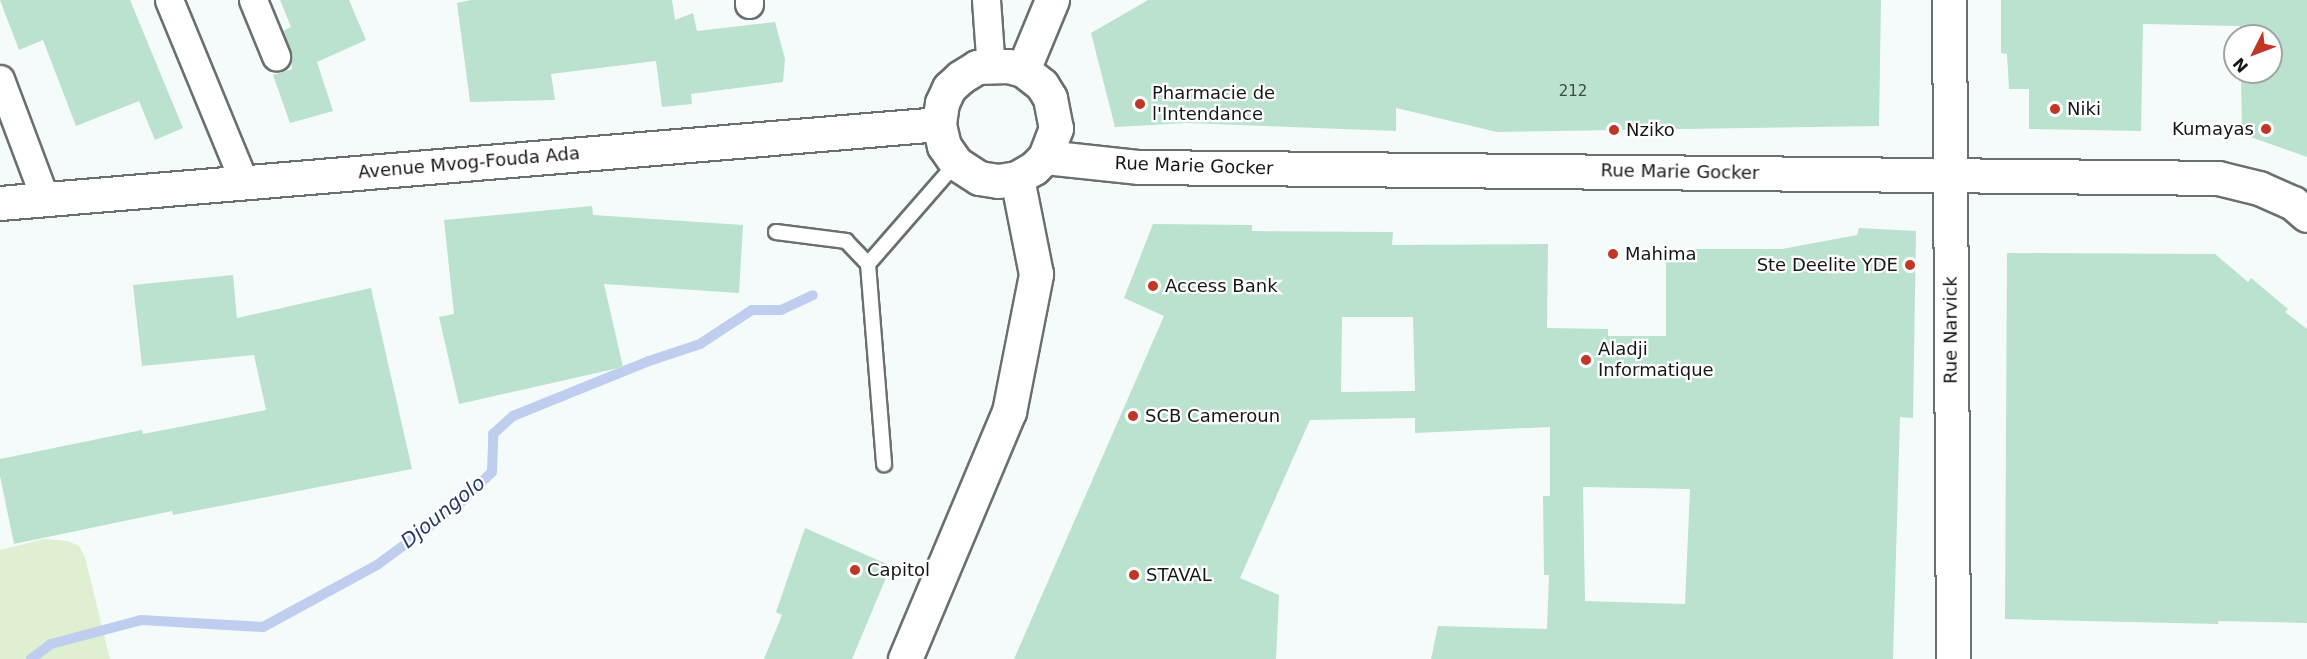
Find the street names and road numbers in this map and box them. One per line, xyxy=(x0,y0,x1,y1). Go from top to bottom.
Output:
street label: Avenue Mvog-Fouda Ada xyxy=(357,143,581,183)
street label: Rue Marie Gocker xyxy=(1114,152,1274,180)
street label: Rue Marie Gocker xyxy=(1600,160,1760,184)
street label: Rue Narvick xyxy=(1940,276,1962,384)

